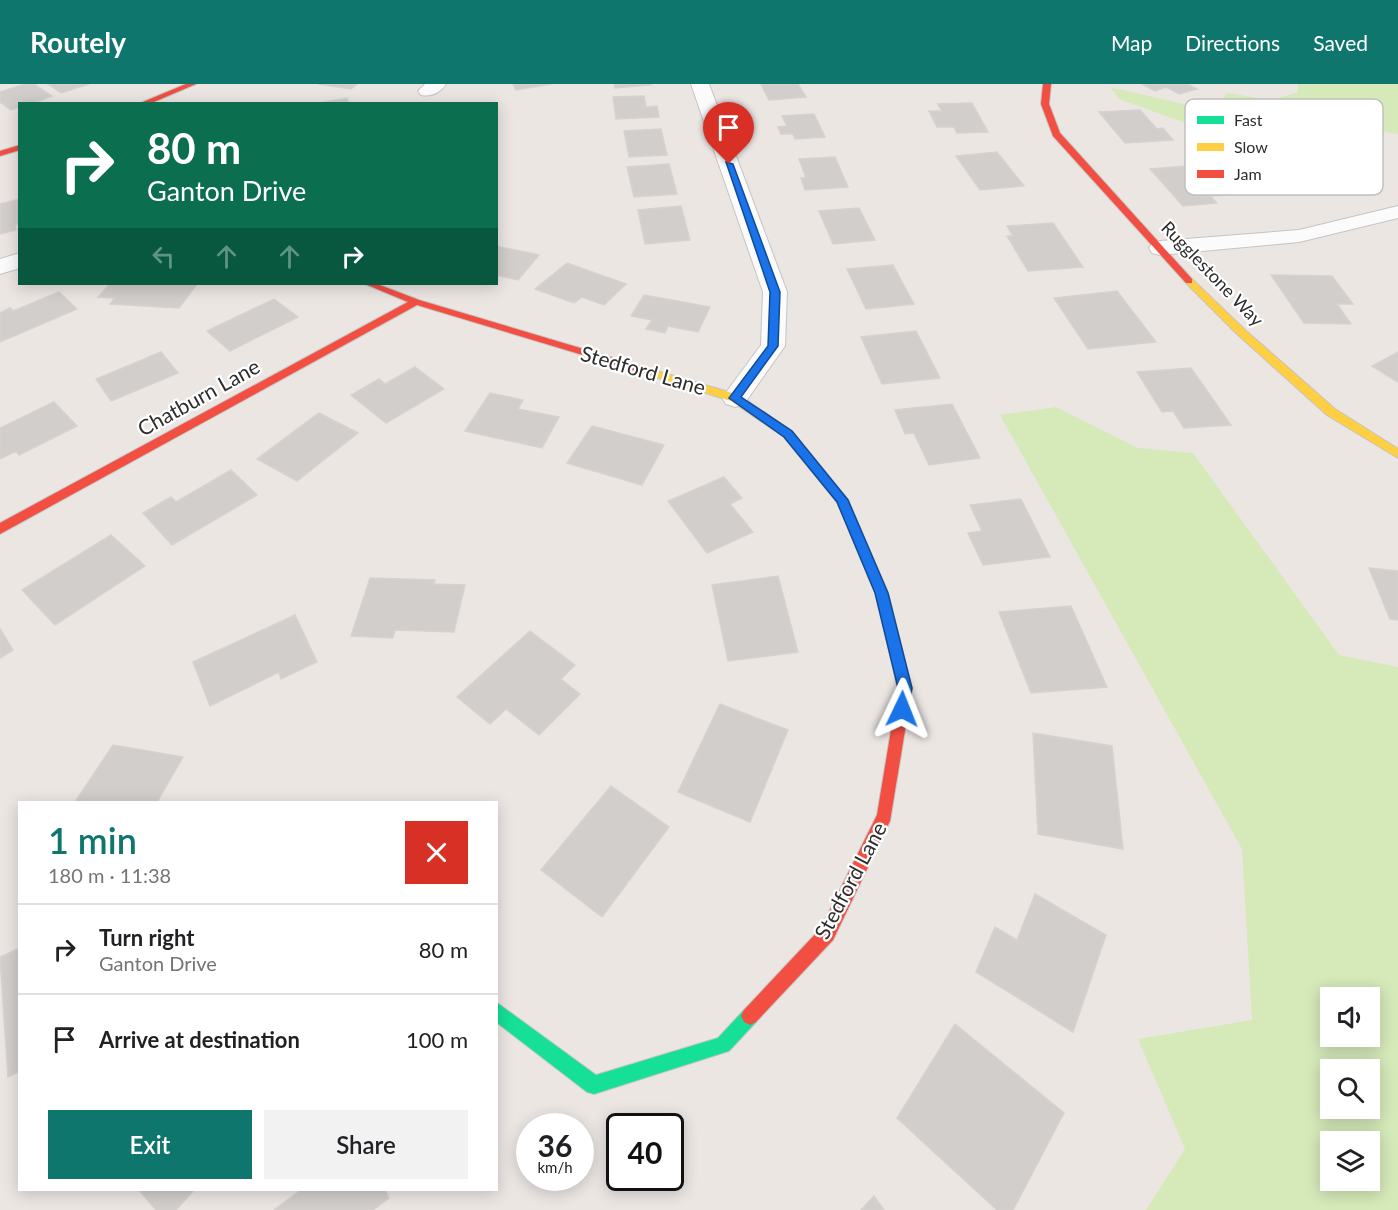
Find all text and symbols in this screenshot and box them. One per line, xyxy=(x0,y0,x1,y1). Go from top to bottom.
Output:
text: Routely xyxy=(30,25,126,59)
text: Map xyxy=(1111,30,1152,55)
text: Directions xyxy=(1185,30,1280,55)
text: Saved xyxy=(1313,30,1368,55)
legend xyxy=(1185,99,1383,195)
pin xyxy=(703,102,754,164)
text: Fast xyxy=(1234,110,1263,129)
icon: arrive xyxy=(712,111,745,144)
text: 80 m xyxy=(147,123,241,173)
icon: right xyxy=(48,126,126,204)
text: Slow xyxy=(1234,137,1268,156)
text: Jam xyxy=(1234,164,1262,183)
text: Ganton Drive xyxy=(147,174,306,207)
street label: Rugglestone Way xyxy=(1157,216,1269,331)
icon: left xyxy=(147,240,180,273)
icon: ahead xyxy=(210,240,243,273)
icon: ahead xyxy=(273,240,306,273)
icon: right xyxy=(336,240,369,273)
street label: Stedford Lane xyxy=(578,340,709,399)
street label: Chatburn Lane xyxy=(133,353,264,441)
position arrow xyxy=(870,677,934,741)
text: 1 min xyxy=(48,818,137,862)
street label: Stedford Lane xyxy=(808,818,891,943)
button: close xyxy=(405,821,468,884)
text: 180 m · 11:38 xyxy=(48,863,171,887)
text: Turn right xyxy=(99,924,194,951)
icon: right xyxy=(48,933,81,966)
text: 80 m xyxy=(419,936,468,963)
text: Ganton Drive xyxy=(99,951,217,975)
map controls xyxy=(1320,987,1380,1191)
button: sound xyxy=(1320,987,1380,1047)
icon: arrive xyxy=(48,1023,81,1056)
text: Arrive at destination xyxy=(99,1026,300,1053)
text: 100 m xyxy=(406,1026,468,1053)
button: search xyxy=(1320,1059,1380,1119)
button: Exit xyxy=(48,1110,252,1179)
button: Share xyxy=(264,1110,468,1179)
speed limit sign: 40 xyxy=(606,1113,684,1191)
text: 36 xyxy=(538,1127,572,1163)
button: layers xyxy=(1320,1131,1380,1191)
text: km/h xyxy=(537,1158,573,1176)

